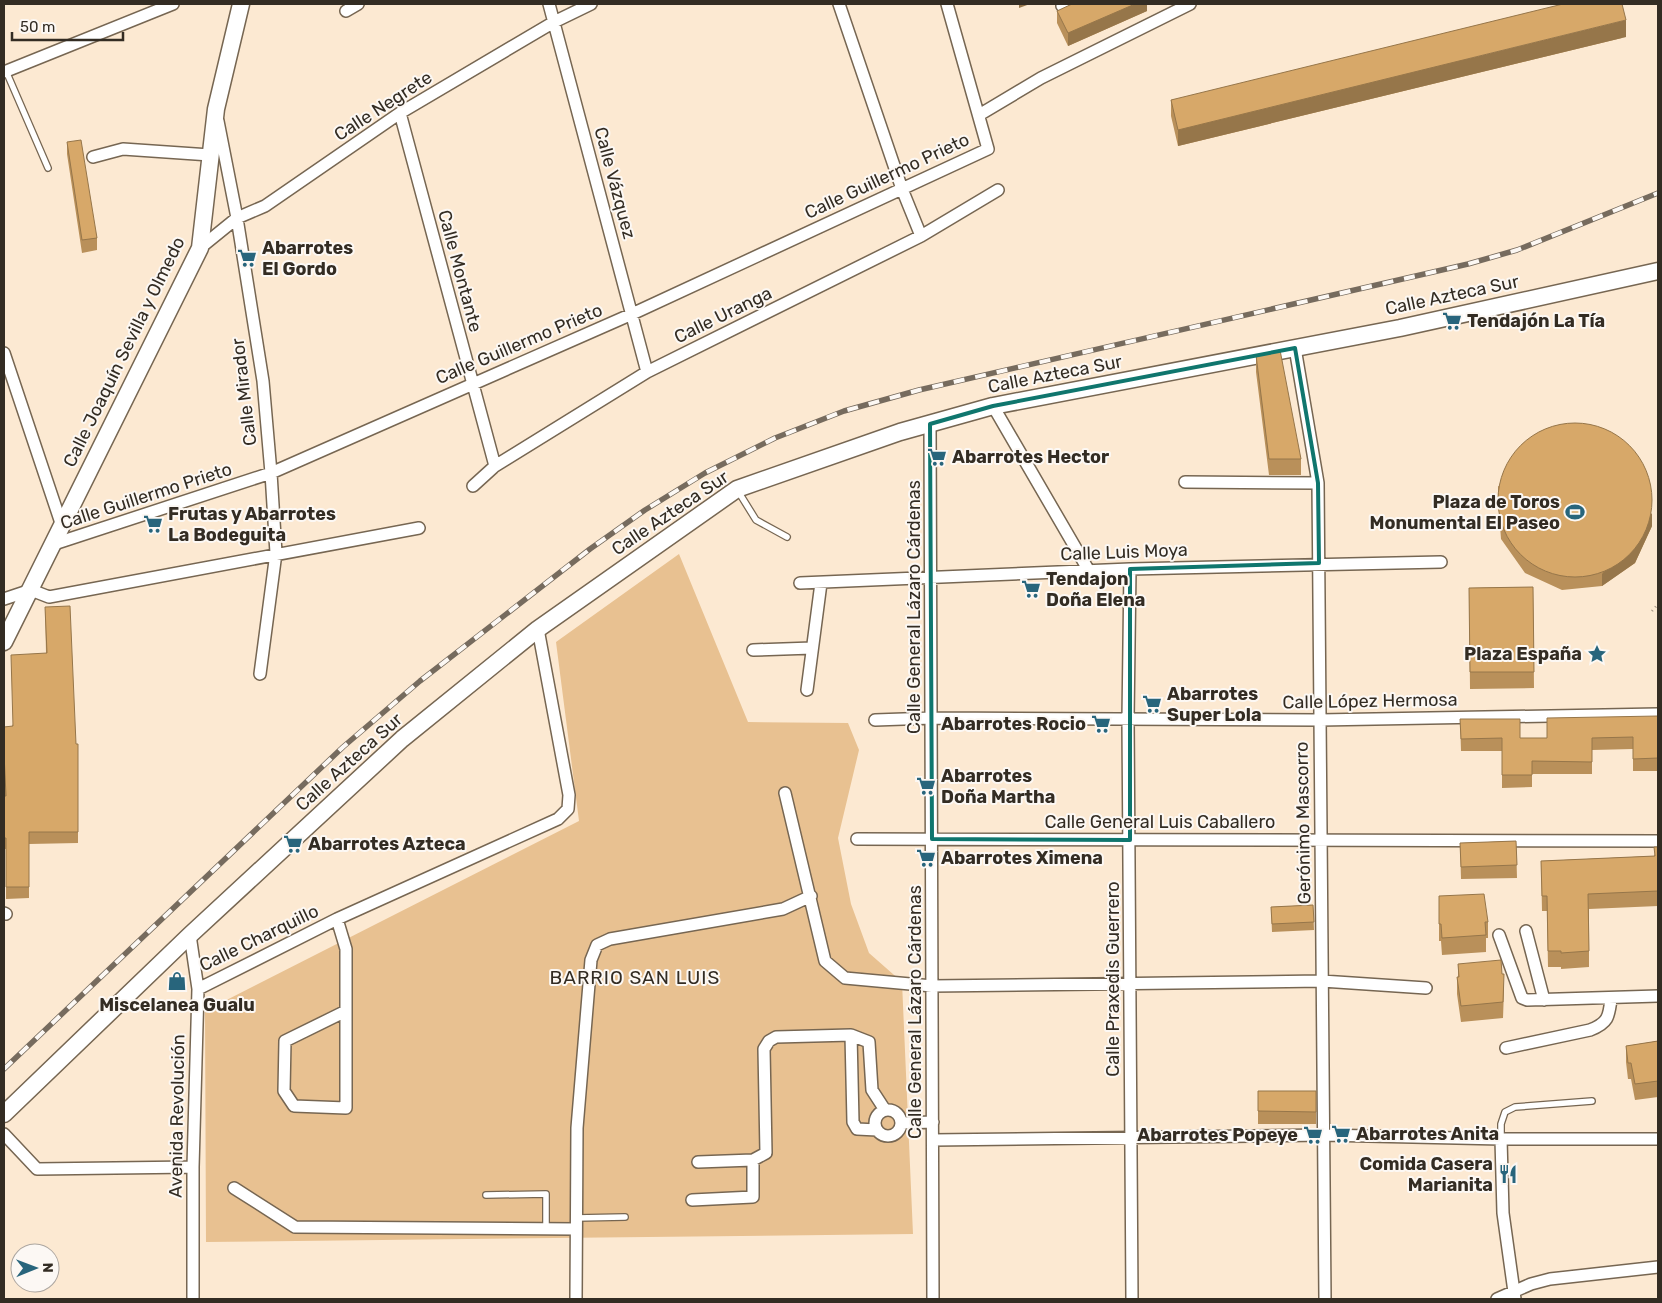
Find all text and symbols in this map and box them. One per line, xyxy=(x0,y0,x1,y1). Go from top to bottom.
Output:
scale bar xyxy=(12,10,124,42)
text: 50 m xyxy=(20,18,55,36)
street label: Calle Negrete xyxy=(330,66,436,146)
street label: Calle Vázquez xyxy=(589,124,641,242)
street label: Calle Guillermo Prieto xyxy=(801,128,973,224)
street label: Calle Montante xyxy=(433,208,487,334)
street label: Calle Joaquín Sevilla y Olmedo xyxy=(59,233,189,471)
place label: Abarrotes El Gordo xyxy=(262,237,353,280)
supermarket icon: Abarrotes El Gordo xyxy=(236,247,258,269)
street label: Calle Azteca Sur xyxy=(1383,270,1521,320)
street label: Calle Uranga xyxy=(671,282,775,348)
street label: Calle Guillermo Prieto xyxy=(432,299,606,389)
supermarket icon: Tendajón La Tía xyxy=(1441,310,1463,332)
place label: Tendajón La Tía xyxy=(1467,310,1605,332)
street label: Calle Mirador xyxy=(226,337,262,447)
street label: Calle Azteca Sur xyxy=(986,350,1124,398)
supermarket icon: Abarrotes Hector xyxy=(926,446,948,468)
place label: Abarrotes Hector xyxy=(952,446,1109,468)
street label: Calle Guillermo Prieto xyxy=(57,458,235,534)
street label: Calle Azteca Sur xyxy=(607,466,733,560)
street label: Calle General Lázaro Cárdenas xyxy=(903,480,925,734)
place label: Plaza de Toros Monumental El Paseo xyxy=(1370,491,1560,534)
sports icon: Plaza de Toros Monumental El Paseo xyxy=(1564,501,1586,523)
place label: Frutas y Abarrotes La Bodeguita xyxy=(168,503,336,546)
supermarket icon: Frutas y Abarrotes La Bodeguita xyxy=(142,513,164,535)
street label: Calle Luis Moya xyxy=(1060,539,1188,565)
place label: Tendajon Doña Elena xyxy=(1046,568,1145,611)
supermarket icon: Tendajon Doña Elena xyxy=(1020,578,1042,600)
place label: Plaza España xyxy=(1464,643,1582,665)
place icon: Plaza España xyxy=(1586,643,1608,665)
place label: Abarrotes Super Lola xyxy=(1167,683,1262,726)
street label: Calle López Hermosa xyxy=(1282,688,1458,714)
supermarket icon: Abarrotes Super Lola xyxy=(1141,693,1163,715)
street label: Calle Azteca Sur xyxy=(291,708,407,816)
place label: Abarrotes Rocio xyxy=(941,713,1086,735)
supermarket icon: Abarrotes Rocio xyxy=(1090,713,1112,735)
street label: Gerónimo Mascorro xyxy=(1291,741,1315,905)
place label: Abarrotes Doña Martha xyxy=(941,765,1055,808)
supermarket icon: Abarrotes Doña Martha xyxy=(915,775,937,797)
street label: Calle General Luis Caballero xyxy=(1045,811,1275,833)
supermarket icon: Abarrotes Azteca xyxy=(282,833,304,855)
place label: Abarrotes Azteca xyxy=(308,833,466,855)
supermarket icon: Abarrotes Ximena xyxy=(915,847,937,869)
place label: Abarrotes Ximena xyxy=(941,847,1103,869)
street label: Calle Praxedis Guerrero xyxy=(1102,881,1124,1077)
street label: Calle General Lázaro Cárdenas xyxy=(904,885,926,1139)
street label: Calle Charquillo xyxy=(196,900,322,976)
district label: BARRIO SAN LUIS xyxy=(550,966,720,989)
shop icon: Miscelanea Gualu xyxy=(166,970,188,992)
place label: Miscelanea Gualu xyxy=(99,994,255,1016)
street label: Avenida Revolución xyxy=(165,1034,189,1198)
supermarket icon: Abarrotes Anita xyxy=(1330,1123,1352,1145)
place label: Abarrotes Anita xyxy=(1356,1123,1499,1145)
place label: Abarrotes Popeye xyxy=(1137,1124,1298,1146)
supermarket icon: Abarrotes Popeye xyxy=(1302,1124,1324,1146)
place label: Comida Casera Marianita xyxy=(1359,1153,1493,1196)
restaurant icon: Comida Casera Marianita xyxy=(1497,1163,1519,1185)
north arrow xyxy=(10,1243,60,1293)
text: N xyxy=(39,1263,56,1273)

